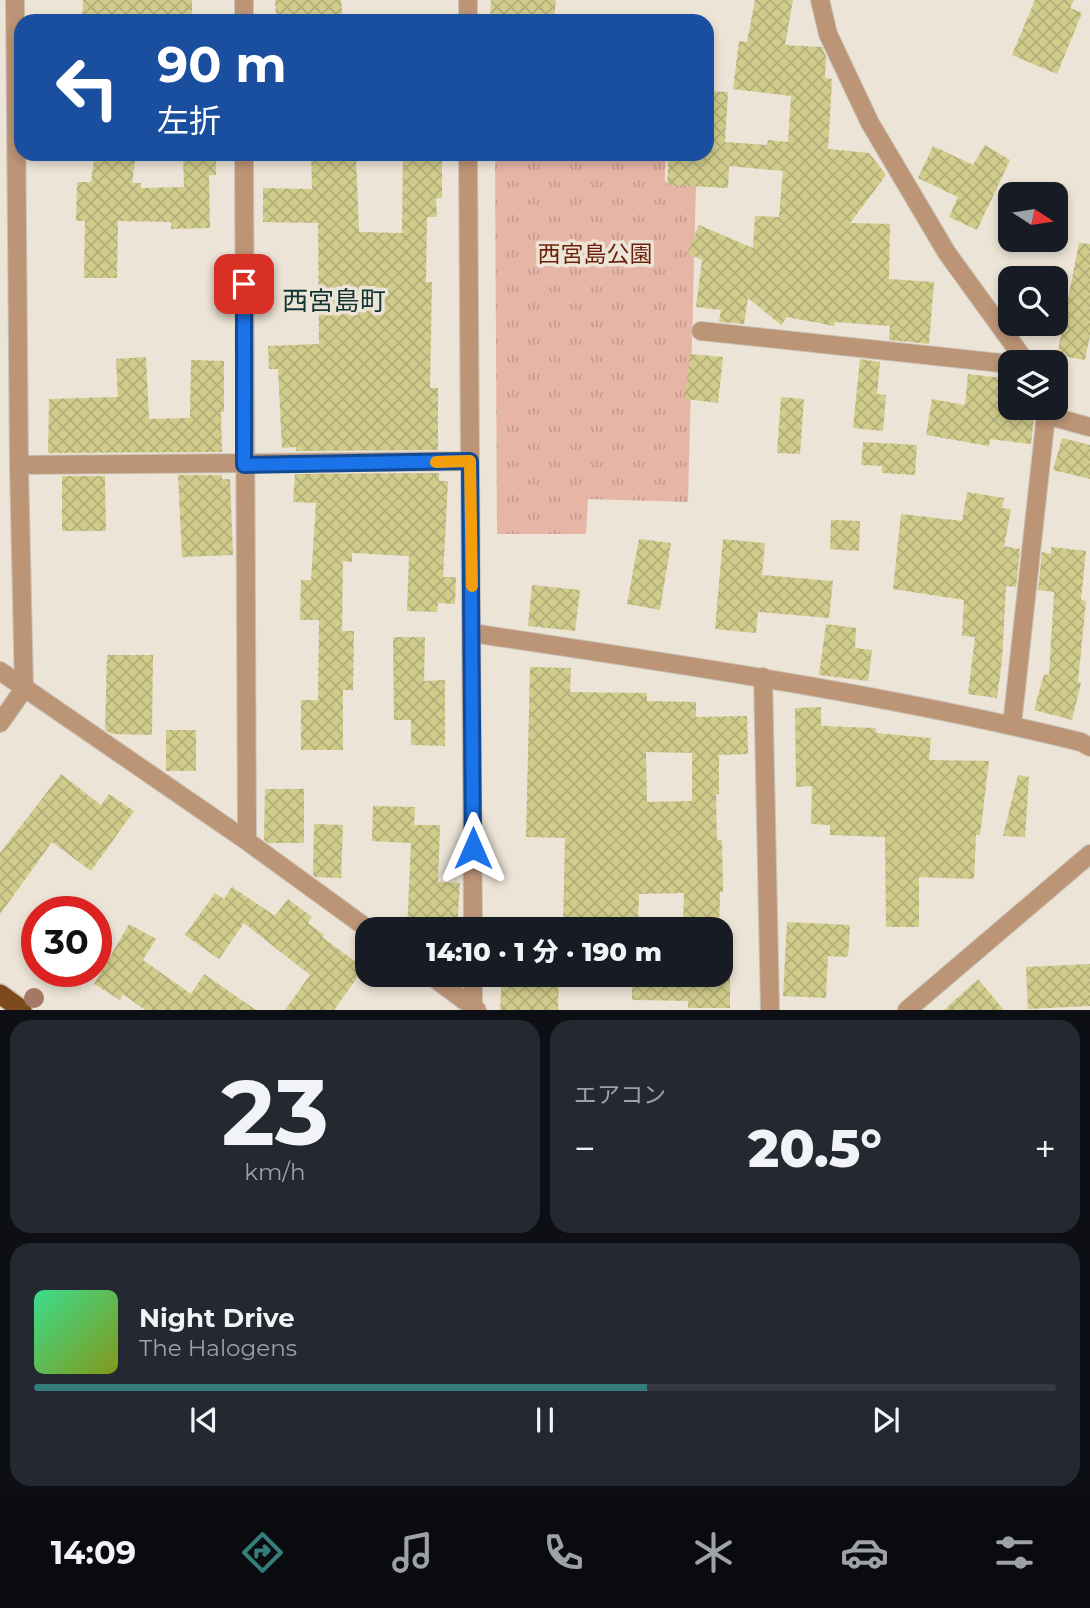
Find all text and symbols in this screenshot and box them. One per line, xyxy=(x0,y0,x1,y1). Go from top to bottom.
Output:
text: 90 m xyxy=(157,35,287,94)
icon: left xyxy=(42,42,133,133)
text: 左折 xyxy=(157,101,221,140)
north arrow xyxy=(998,182,1068,252)
map controls xyxy=(998,182,1068,420)
park label: 西宮島公園 xyxy=(538,240,653,268)
pin xyxy=(214,254,274,314)
icon: arrive xyxy=(225,265,263,303)
button: search xyxy=(998,266,1068,336)
district label: 西宮島町 xyxy=(282,285,386,317)
button: layers xyxy=(998,350,1068,420)
position arrow xyxy=(436,811,510,885)
speed limit sign: 30 xyxy=(21,896,112,987)
text: 14:10 · 1 分 · 190 m xyxy=(426,936,662,968)
text: 23 xyxy=(221,1057,329,1168)
text: エアコン xyxy=(574,1081,666,1109)
text: 20.5° xyxy=(748,1117,882,1180)
text: − xyxy=(574,1125,596,1172)
text: + xyxy=(1034,1125,1056,1172)
text: km/h xyxy=(244,1158,306,1186)
text: Night Drive xyxy=(139,1302,295,1334)
text: The Halogens xyxy=(139,1334,297,1362)
icon: previous xyxy=(185,1401,223,1439)
icon: pause xyxy=(526,1401,564,1439)
icon: next xyxy=(867,1401,905,1439)
icon: directions xyxy=(238,1528,287,1577)
icon: music xyxy=(388,1528,437,1577)
icon: phone xyxy=(539,1528,588,1577)
icon: climate xyxy=(689,1528,738,1577)
icon: car xyxy=(840,1528,889,1577)
icon: filters xyxy=(990,1528,1039,1577)
text: 14:09 xyxy=(51,1533,136,1572)

